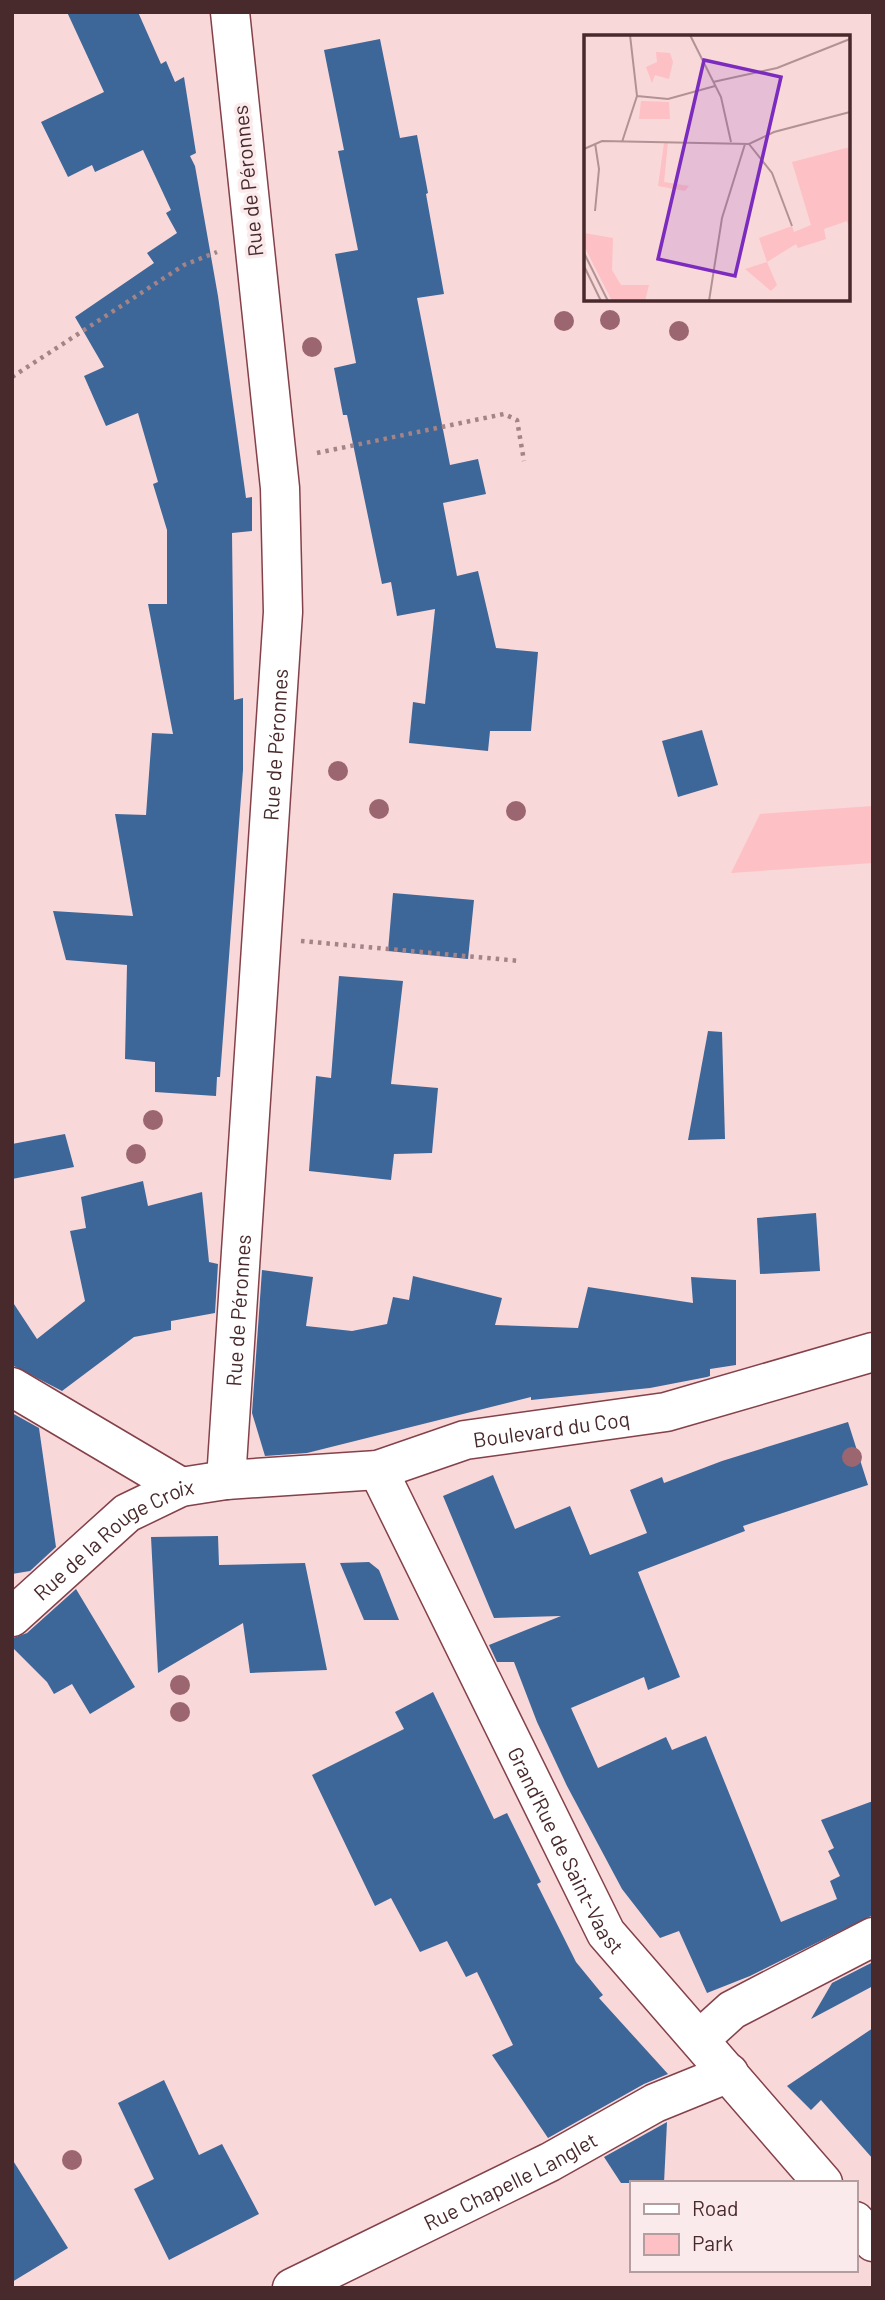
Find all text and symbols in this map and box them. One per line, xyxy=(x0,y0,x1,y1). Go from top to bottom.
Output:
inset map xyxy=(584,35,850,301)
street label: Rue de Péronnes xyxy=(227,104,267,258)
street label: Rue de Péronnes xyxy=(257,668,292,821)
street label: Rue de Péronnes xyxy=(220,1234,255,1387)
street label: Boulevard du Coq xyxy=(471,1405,631,1451)
street label: Rue de la Rouge Croix xyxy=(28,1473,196,1605)
street label: Grand'Rue de Saint-Vaast xyxy=(504,1742,630,1958)
street label: Rue Chapelle Langlet xyxy=(419,2126,601,2234)
legend xyxy=(630,2181,857,2272)
text: Road xyxy=(692,2195,738,2220)
text: Park xyxy=(692,2230,733,2255)

